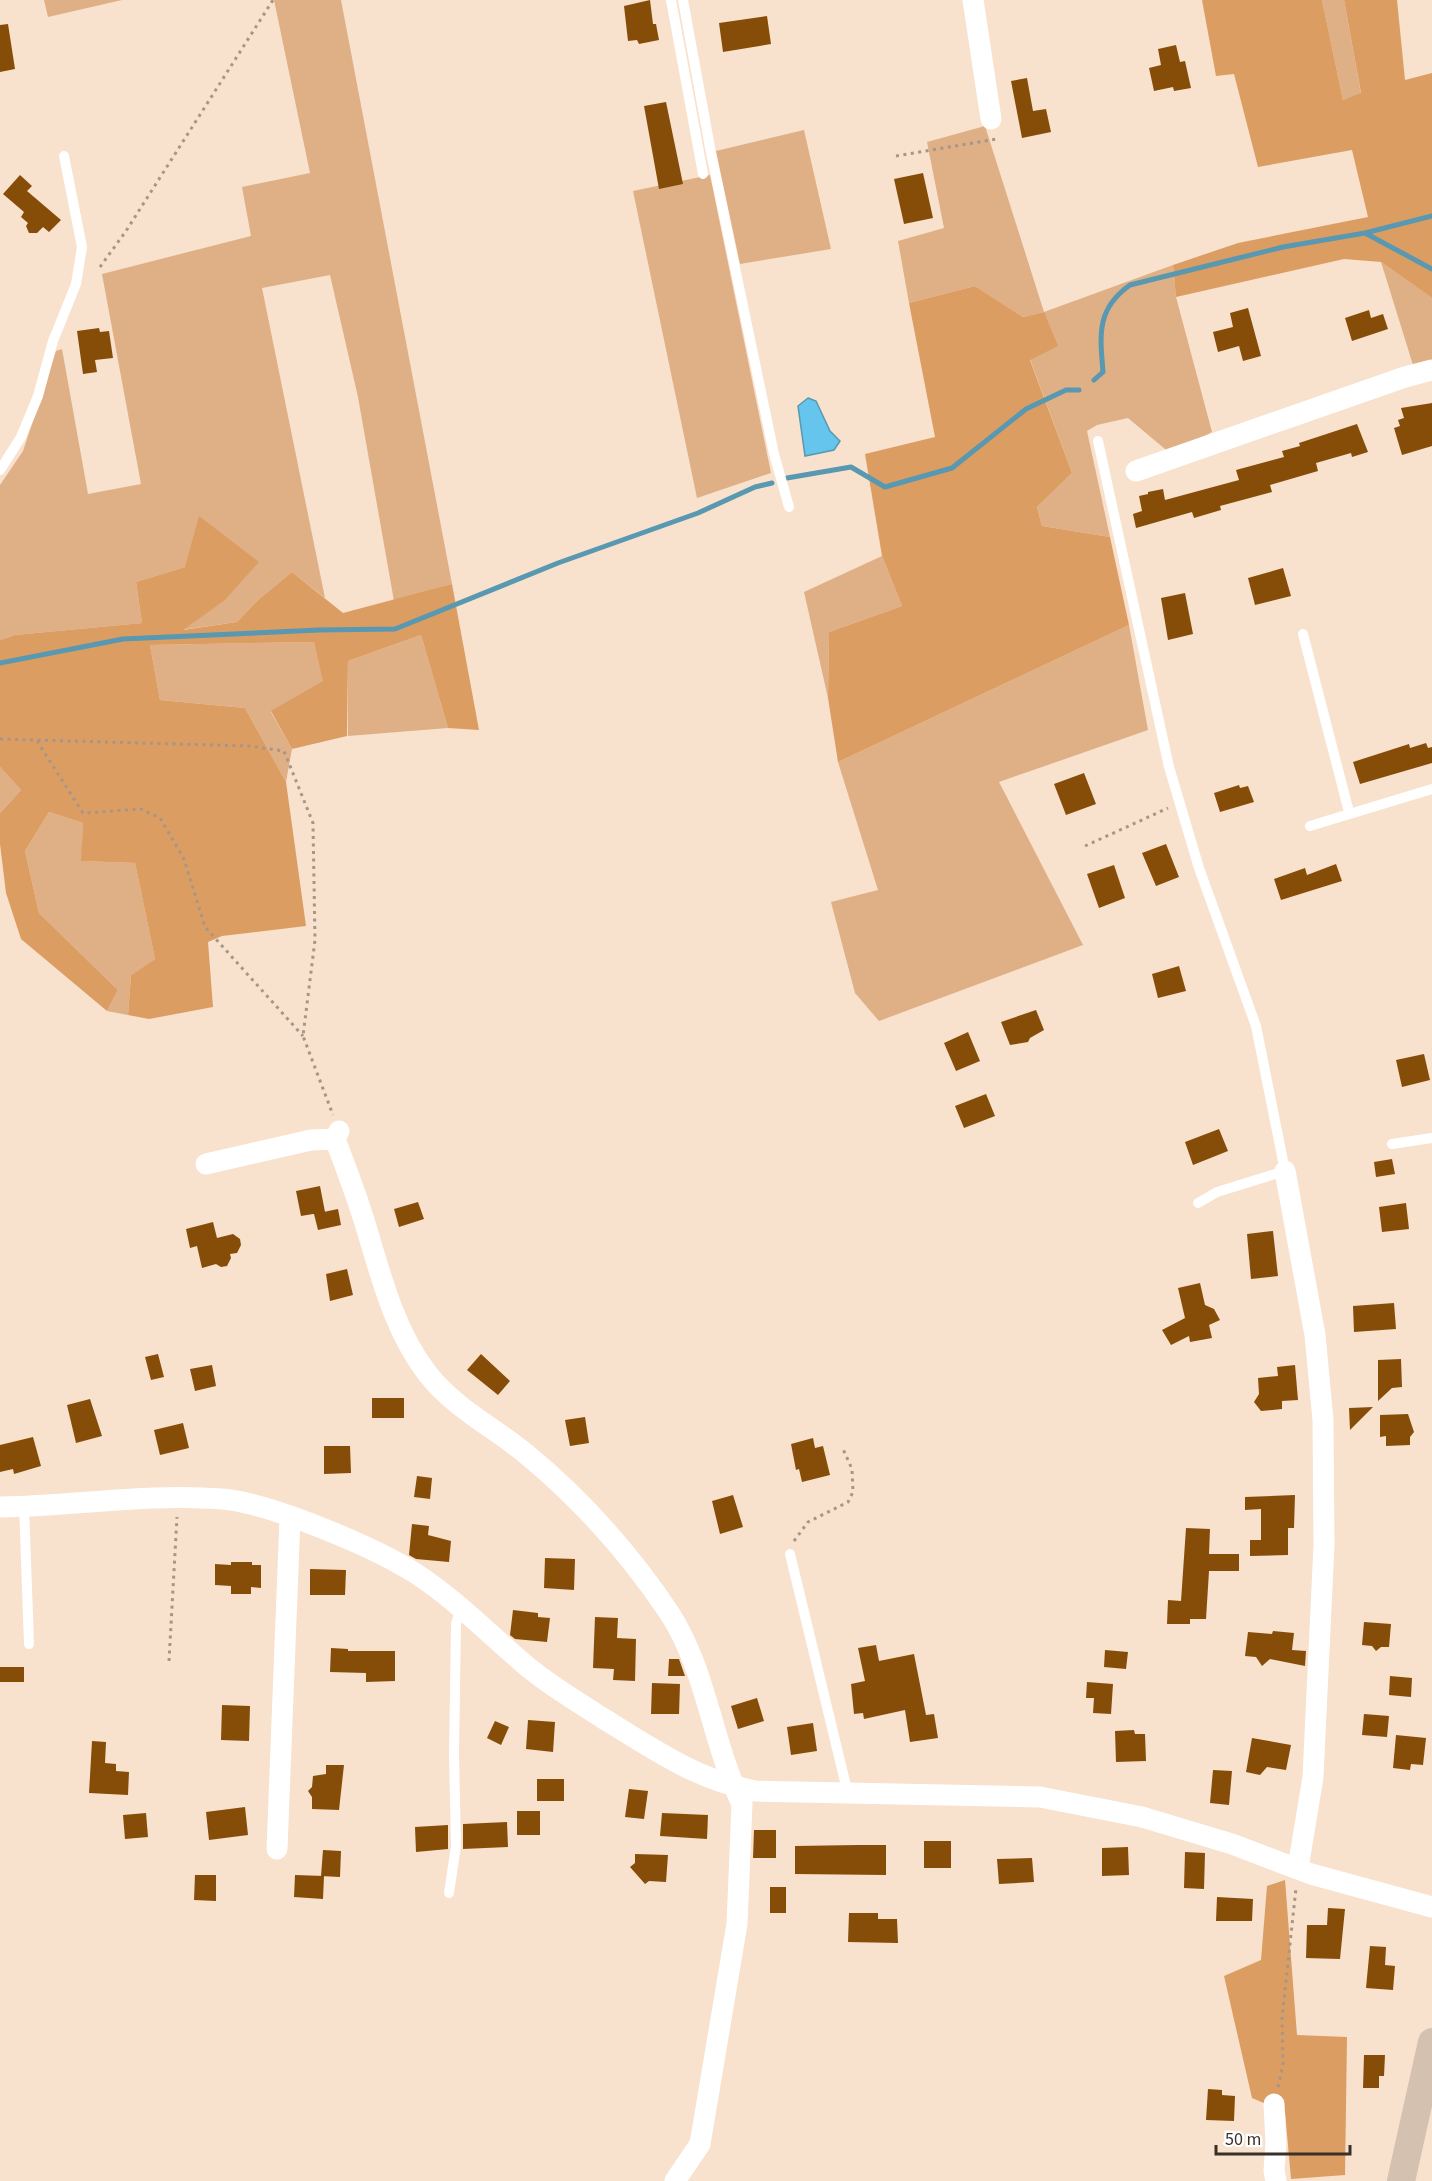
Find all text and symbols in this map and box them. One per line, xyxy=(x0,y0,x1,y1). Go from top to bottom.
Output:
scale bar xyxy=(1216,2118,1350,2156)
text: 50 m xyxy=(1225,2127,1261,2152)

